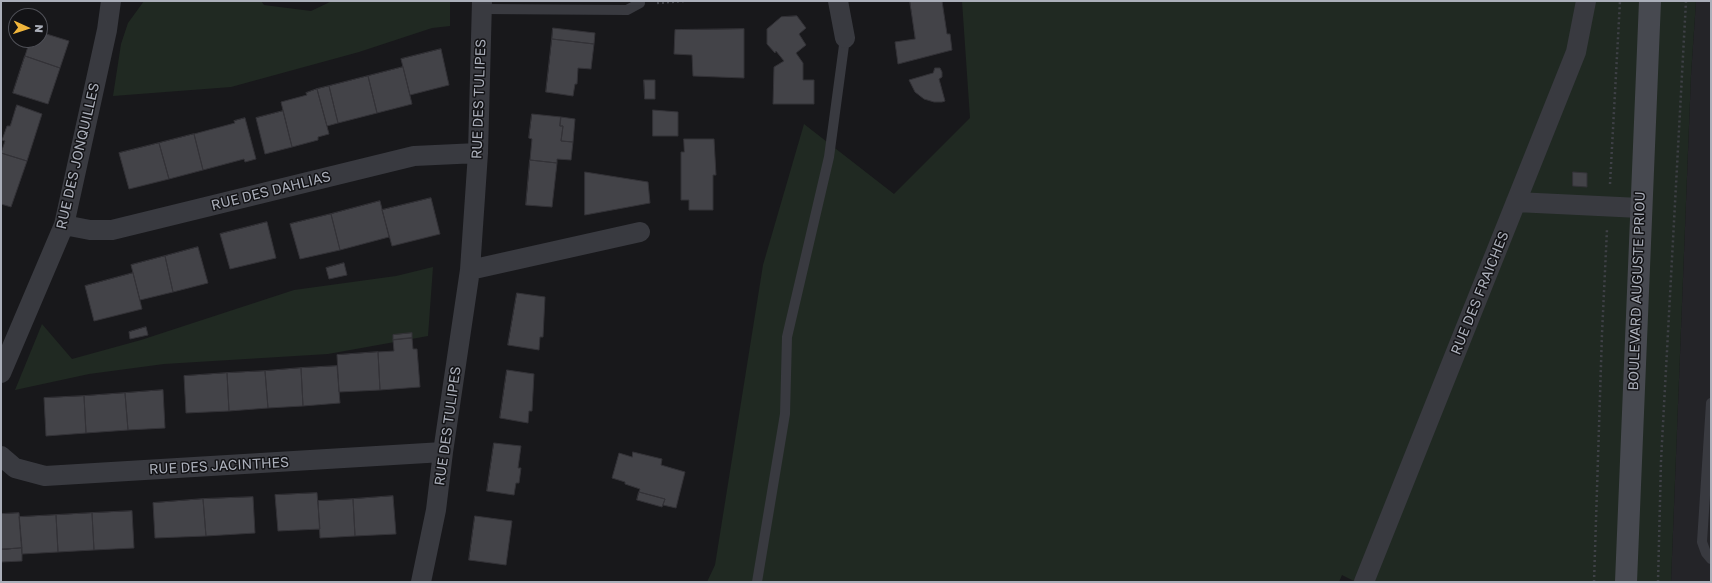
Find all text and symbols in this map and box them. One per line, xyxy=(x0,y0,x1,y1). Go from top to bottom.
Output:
north arrow xyxy=(8,8,48,48)
text: N xyxy=(33,24,46,33)
street label: RUE DES TULIPES xyxy=(469,39,489,159)
street label: RUE DES JONQUILLES xyxy=(53,81,103,231)
street label: RUE DES DAHLIAS xyxy=(210,168,332,214)
street label: BOULEVARD AUGUSTE PRIOU xyxy=(1625,191,1649,391)
street label: RUE DES FRAICHES xyxy=(1448,229,1512,357)
street label: RUE DES TULIPES xyxy=(431,365,465,487)
street label: RUE DES JACINTHES xyxy=(149,454,289,478)

